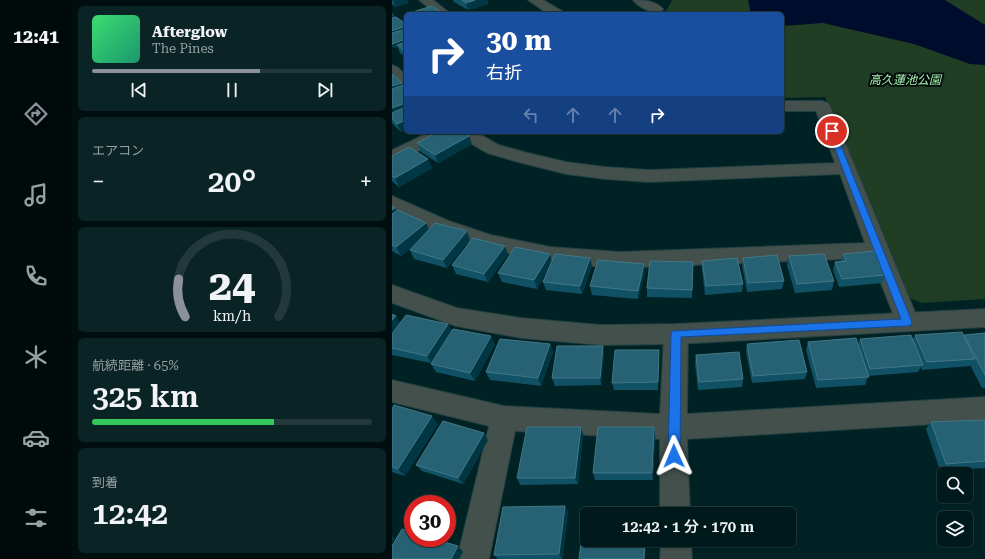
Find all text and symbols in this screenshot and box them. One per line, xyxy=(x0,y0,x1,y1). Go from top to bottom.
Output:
text: Afterglow xyxy=(152,23,227,41)
text: 30 m xyxy=(486,24,551,57)
text: 12:41 xyxy=(13,26,59,47)
icon: right xyxy=(420,28,472,80)
text: The Pines xyxy=(152,41,214,56)
text: 右折 xyxy=(486,62,522,83)
park label: 高久蓮池公園 xyxy=(869,73,943,87)
icon: previous xyxy=(128,79,150,101)
icon: pause xyxy=(221,79,243,101)
icon: next xyxy=(314,79,336,101)
icon: directions xyxy=(22,100,50,128)
icon: left xyxy=(520,104,542,126)
icon: ahead xyxy=(562,104,584,126)
icon: ahead xyxy=(604,104,626,126)
icon: right xyxy=(646,104,668,126)
pin xyxy=(815,114,849,148)
icon: arrive xyxy=(821,120,843,142)
text: エアコン xyxy=(92,143,144,158)
text: 20° xyxy=(208,164,256,199)
text: − xyxy=(92,169,104,194)
text: + xyxy=(360,169,372,194)
icon: music xyxy=(22,181,50,209)
text: 24 xyxy=(209,261,255,310)
icon: phone xyxy=(22,262,50,290)
text: km/h xyxy=(213,308,251,324)
icon: climate xyxy=(22,343,50,371)
text: 航続距離 · 65% xyxy=(92,358,179,373)
text: 325 km xyxy=(92,379,199,414)
icon: car xyxy=(22,424,50,452)
position arrow xyxy=(653,435,695,477)
map controls xyxy=(937,467,973,547)
button: search xyxy=(937,467,973,503)
text: 到着 xyxy=(92,475,118,490)
speed limit sign: 30 xyxy=(404,495,456,547)
text: 12:42 xyxy=(92,496,168,531)
icon: filters xyxy=(22,504,50,532)
button: layers xyxy=(937,511,973,547)
text: 12:42 · 1 分 · 170 m xyxy=(622,518,754,536)

